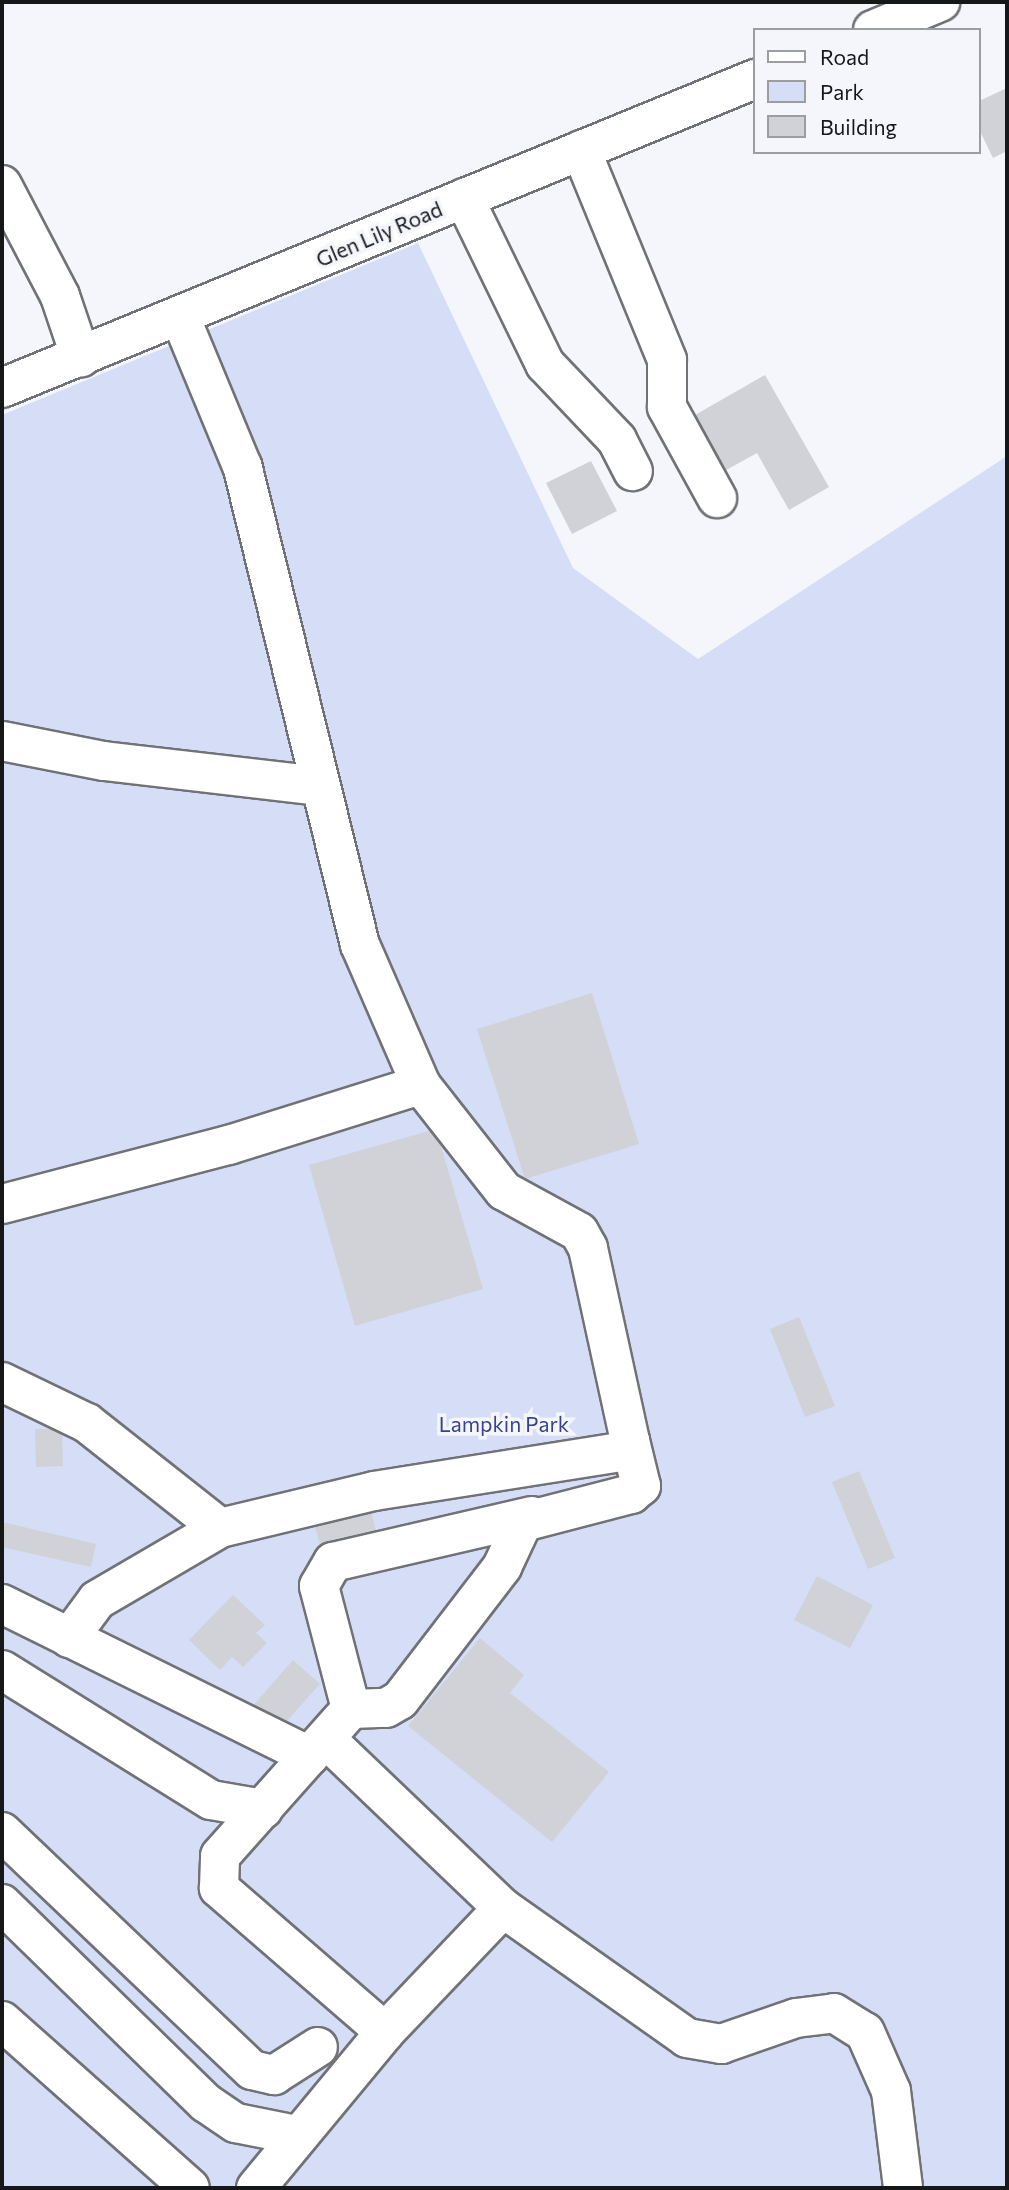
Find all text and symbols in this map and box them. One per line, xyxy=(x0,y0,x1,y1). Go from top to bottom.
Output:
legend xyxy=(754,28,981,154)
text: Road xyxy=(820,44,869,69)
text: Park xyxy=(820,79,864,104)
text: Building xyxy=(820,114,897,139)
street label: Glen Lily Road xyxy=(312,196,446,272)
park label: Lampkin Park xyxy=(439,1411,569,1437)

